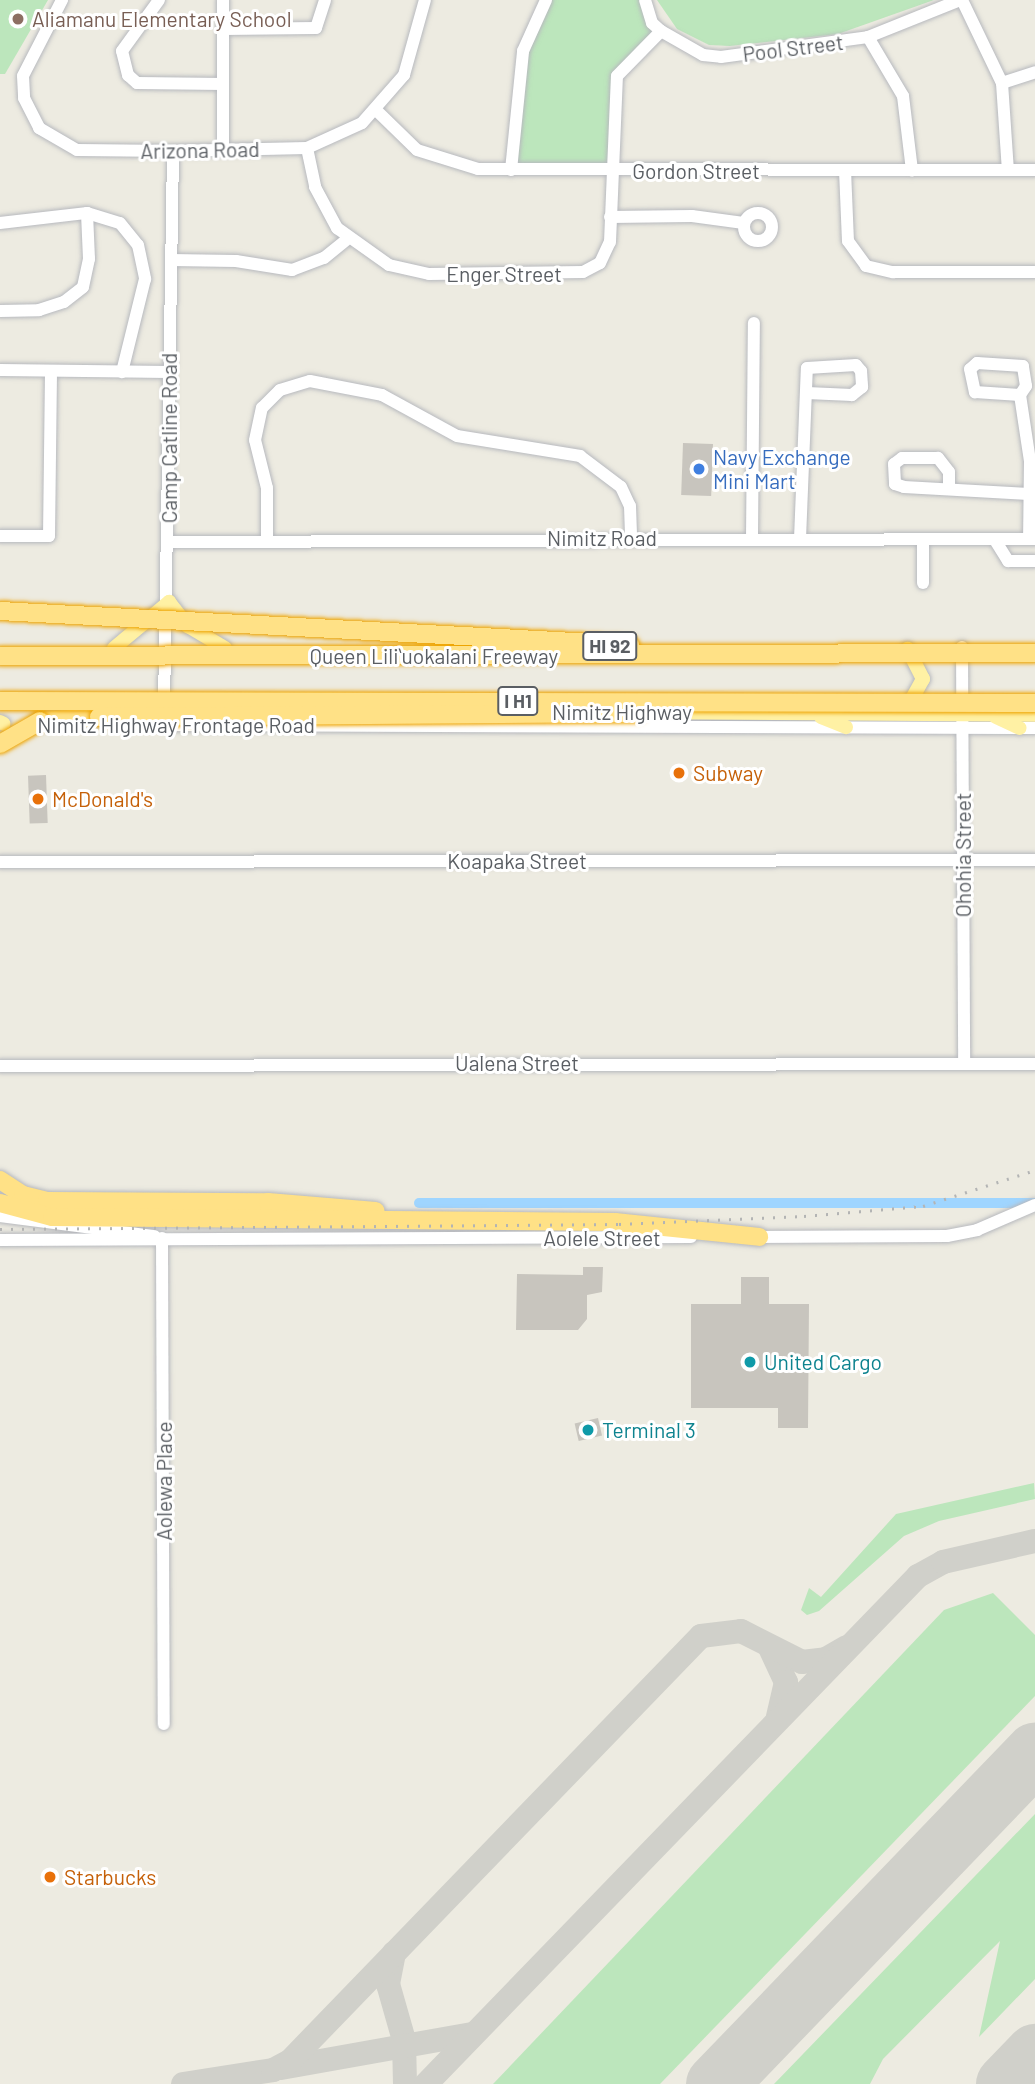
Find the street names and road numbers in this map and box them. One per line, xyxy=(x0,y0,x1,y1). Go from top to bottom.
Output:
street label: Pool Street xyxy=(741,29,845,67)
street label: Arizona Road xyxy=(140,136,260,164)
street label: Gordon Street xyxy=(632,158,760,184)
street label: Enger Street xyxy=(446,261,562,287)
street label: Camp Catline Road xyxy=(156,353,182,523)
street label: Nimitz Road xyxy=(547,525,657,551)
road number: HI 92 xyxy=(582,631,638,662)
street label: Queen Liliʻuokalani Freeway xyxy=(310,643,558,669)
road number: I H1 xyxy=(497,686,539,716)
street label: Nimitz Highway xyxy=(552,699,692,725)
street label: Nimitz Highway Frontage Road xyxy=(37,712,315,738)
street label: Ohohia Street xyxy=(950,793,976,917)
street label: Koapaka Street xyxy=(447,848,587,874)
street label: Ualena Street xyxy=(455,1050,579,1076)
street label: Aolele Street xyxy=(543,1225,661,1251)
street label: Aolewa Place xyxy=(151,1421,177,1541)

